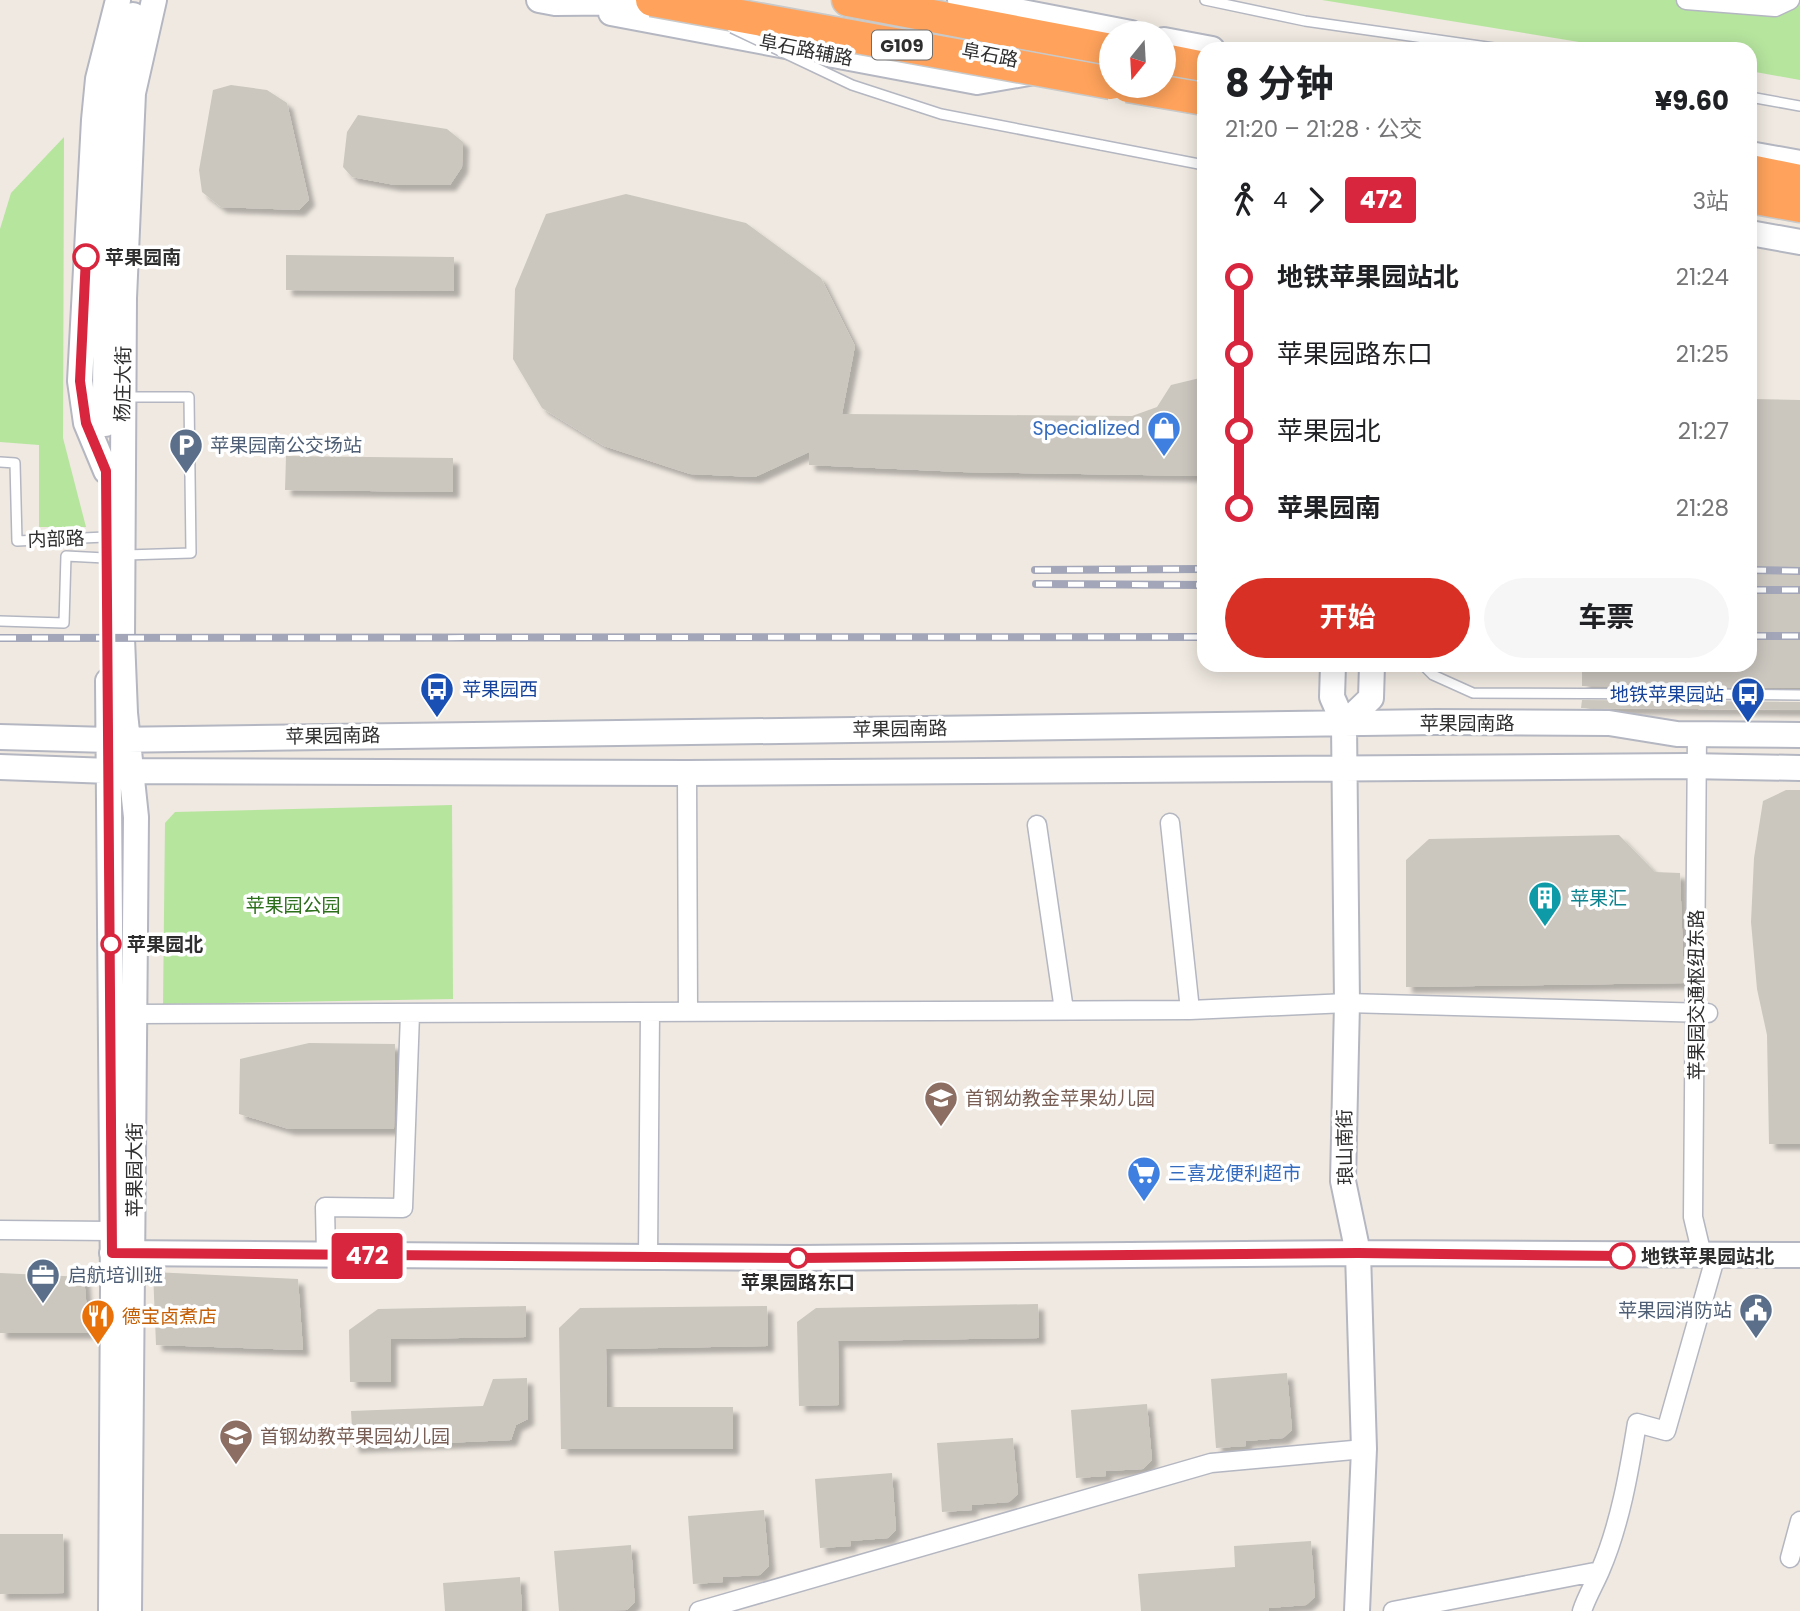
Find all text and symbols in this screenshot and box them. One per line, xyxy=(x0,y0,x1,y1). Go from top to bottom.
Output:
north arrow xyxy=(1099,21,1176,98)
map controls xyxy=(1099,21,1176,98)
street label: 阜石路辅路 xyxy=(757,28,855,72)
road number: G109 xyxy=(872,31,932,60)
street label: 阜石路 xyxy=(959,36,1021,74)
text: 8 分钟 xyxy=(1225,57,1334,110)
text: ¥9.60 xyxy=(1655,83,1729,119)
text: 21:20 – 21:28 · 公交 xyxy=(1225,113,1422,145)
icon: walk xyxy=(1225,181,1263,219)
icon: forward xyxy=(1297,181,1335,219)
text: 472 xyxy=(1359,183,1402,216)
text: 4 xyxy=(1273,184,1287,216)
text: 3站 xyxy=(1692,185,1729,217)
marker: 苹果园南 xyxy=(73,244,99,270)
place label: 苹果园南 xyxy=(105,244,181,271)
text: 地铁苹果园站北 xyxy=(1277,259,1459,295)
text: 21:24 xyxy=(1676,261,1729,293)
text: 苹果园路东口 xyxy=(1277,336,1433,372)
text: 21:25 xyxy=(1676,338,1729,370)
street label: 杨庄大街 xyxy=(109,346,137,422)
shop icon: Specialized xyxy=(1145,409,1183,458)
text: 苹果园北 xyxy=(1277,413,1381,449)
place label: Specialized xyxy=(1033,415,1140,442)
text: 21:27 xyxy=(1678,415,1729,447)
parking icon: 苹果园南公交场站 xyxy=(167,426,205,475)
place label: 苹果园南公交场站 xyxy=(210,432,362,459)
text: 苹果园南 xyxy=(1277,490,1381,526)
text: 21:28 xyxy=(1676,492,1729,524)
street label: 内部路 xyxy=(27,525,85,553)
button: 开始 xyxy=(1225,578,1470,658)
button: 车票 xyxy=(1484,578,1729,658)
bus stop icon: 苹果园西 xyxy=(418,670,456,719)
bus stop icon: 地铁苹果园站 xyxy=(1729,675,1767,724)
place label: 苹果园西 xyxy=(462,676,538,703)
place label: 地铁苹果园站 xyxy=(1610,681,1724,708)
street label: 苹果园南路 xyxy=(1419,710,1515,737)
street label: 苹果园南路 xyxy=(852,715,948,743)
street label: 苹果园南路 xyxy=(285,722,381,750)
building icon: 苹果汇 xyxy=(1526,879,1564,928)
place label: 苹果汇 xyxy=(1570,885,1627,912)
park label: 苹果园公园 xyxy=(245,892,341,919)
street label: 苹果园交通枢纽东路 xyxy=(1683,909,1710,1081)
place label: 苹果园北 xyxy=(127,931,203,958)
marker: 苹果园北 xyxy=(101,934,121,954)
school or university icon: 首钢幼教金苹果幼儿园 xyxy=(922,1079,960,1128)
place label: 首钢幼教金苹果幼儿园 xyxy=(965,1085,1155,1112)
street label: 琅山南街 xyxy=(1331,1109,1359,1185)
street label: 苹果园大街 xyxy=(121,1122,148,1218)
supermarket icon: 三喜龙便利超市 xyxy=(1125,1154,1163,1203)
place label: 三喜龙便利超市 xyxy=(1168,1160,1301,1187)
line badge: 472 xyxy=(327,1233,407,1279)
text: 472 xyxy=(346,1239,388,1272)
marker: 地铁苹果园站北 xyxy=(1609,1243,1635,1269)
place label: 地铁苹果园站北 xyxy=(1641,1243,1774,1270)
marker: 苹果园路东口 xyxy=(788,1248,808,1268)
office icon: 启航培训班 xyxy=(24,1256,62,1305)
place label: 启航培训班 xyxy=(68,1262,163,1289)
place label: 苹果园路东口 xyxy=(741,1269,855,1296)
public building icon: 苹果园消防站 xyxy=(1737,1291,1775,1340)
restaurant icon: 德宝卤煮店 xyxy=(79,1297,117,1346)
place label: 苹果园消防站 xyxy=(1618,1297,1732,1324)
place label: 德宝卤煮店 xyxy=(122,1303,217,1330)
school or university icon: 首钢幼教苹果园幼儿园 xyxy=(217,1417,255,1466)
place label: 首钢幼教苹果园幼儿园 xyxy=(260,1423,450,1450)

